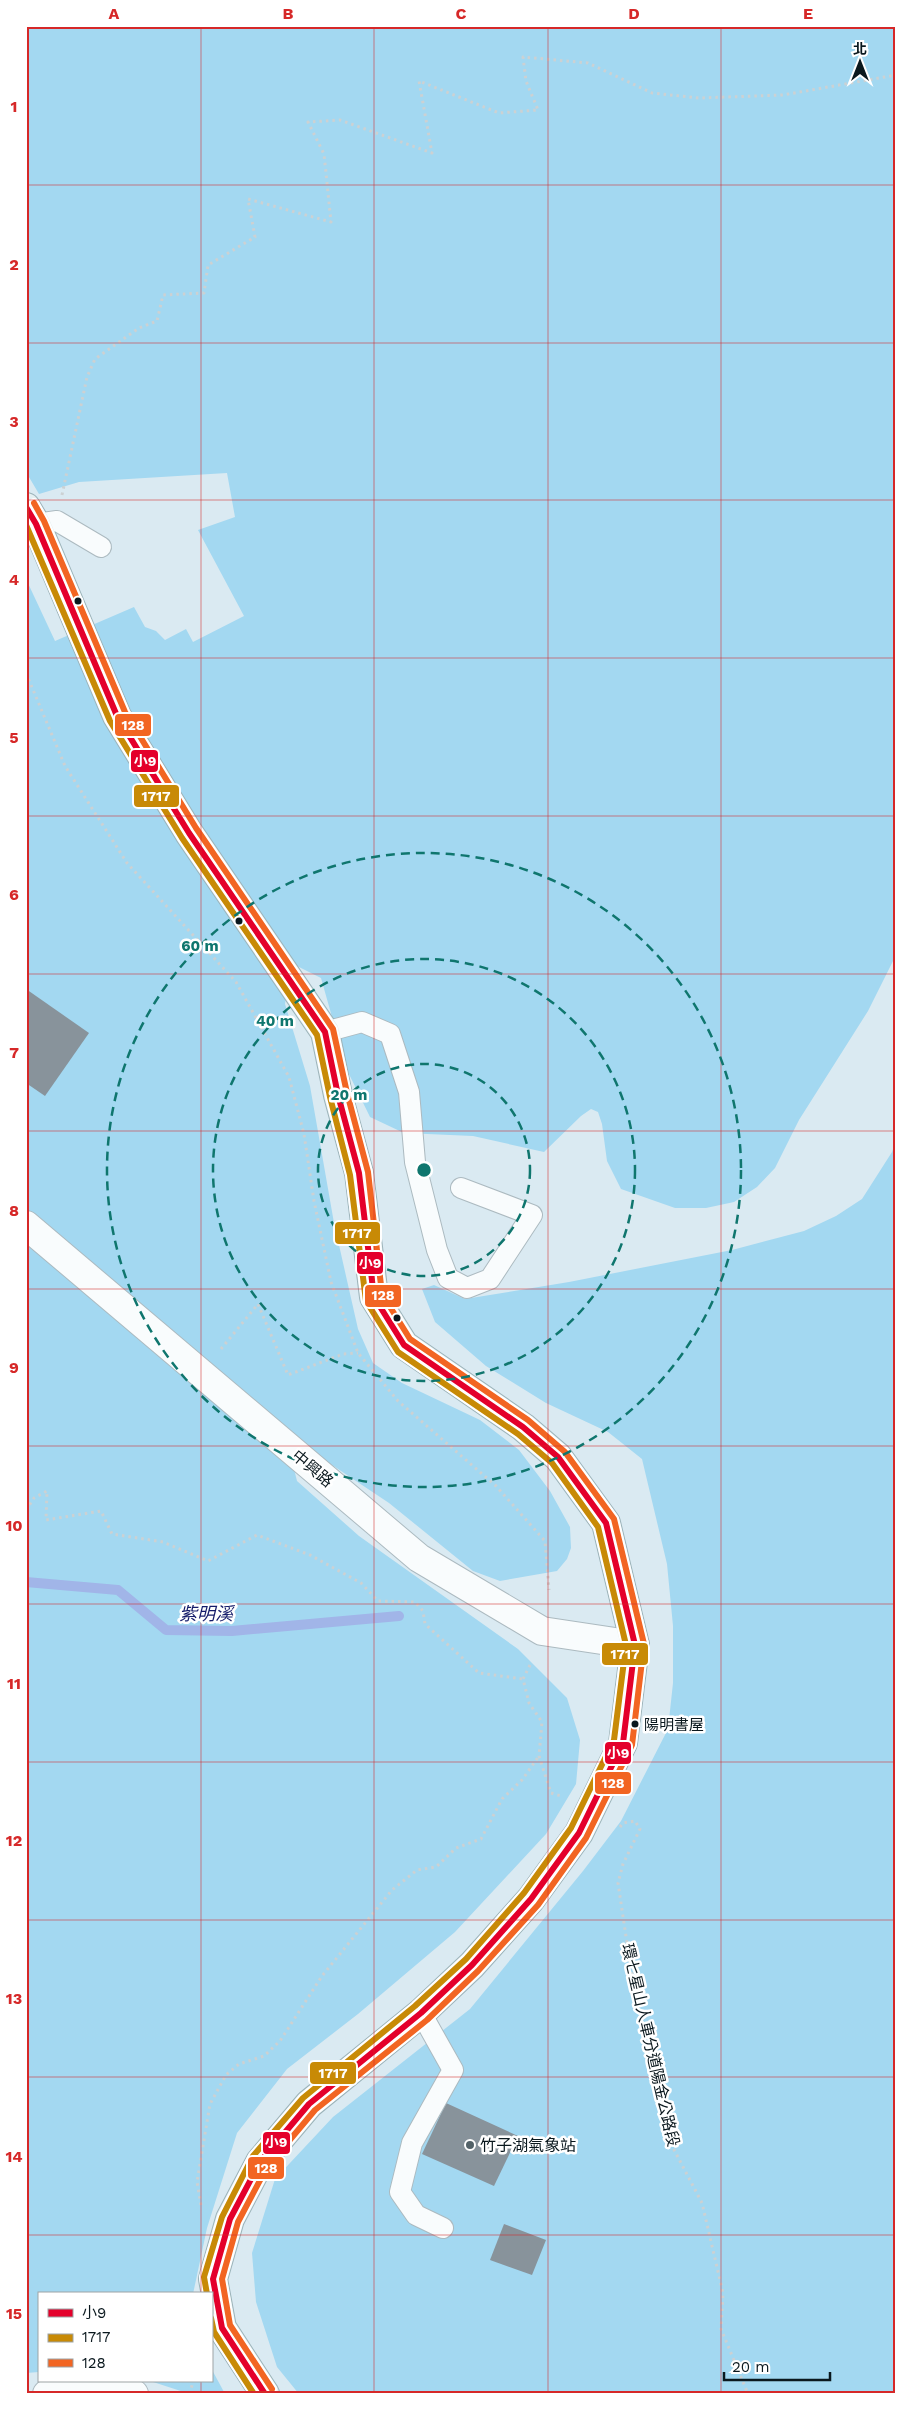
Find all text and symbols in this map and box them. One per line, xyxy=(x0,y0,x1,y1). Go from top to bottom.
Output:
text: A xyxy=(109,4,120,23)
text: B xyxy=(283,4,294,23)
text: C xyxy=(456,4,467,23)
text: D xyxy=(628,4,640,23)
text: E xyxy=(803,4,813,23)
north arrow xyxy=(834,38,884,88)
text: 北 xyxy=(853,41,867,57)
text: 1 xyxy=(11,97,17,116)
text: 2 xyxy=(9,255,19,274)
text: 3 xyxy=(9,412,19,431)
text: 4 xyxy=(9,570,19,589)
unlabelled marker xyxy=(73,596,83,606)
line badge: 128 xyxy=(114,713,152,737)
text: 128 xyxy=(121,717,145,733)
text: 5 xyxy=(9,728,19,747)
line badge: 小9 xyxy=(130,749,159,773)
text: 小9 xyxy=(134,753,156,769)
line badge: 1717 xyxy=(133,784,180,808)
text: 1717 xyxy=(141,788,171,804)
text: 6 xyxy=(9,885,19,904)
unlabelled marker xyxy=(234,916,244,926)
text: 60 m xyxy=(181,937,219,955)
text: 40 m xyxy=(256,1012,294,1030)
text: 7 xyxy=(9,1043,19,1062)
text: 20 m xyxy=(330,1086,368,1104)
centre of rings xyxy=(415,1161,433,1179)
text: 8 xyxy=(9,1201,19,1220)
line badge: 1717 xyxy=(334,1221,381,1245)
text: 1717 xyxy=(342,1225,372,1241)
line badge: 小9 xyxy=(356,1251,384,1275)
text: 小9 xyxy=(359,1255,381,1271)
line badge: 128 xyxy=(364,1284,402,1308)
text: 128 xyxy=(371,1287,395,1303)
unlabelled marker xyxy=(392,1313,402,1323)
text: 9 xyxy=(9,1358,19,1377)
street label: 中興路 xyxy=(288,1446,337,1491)
text: 10 xyxy=(5,1516,23,1535)
water label: 紫明溪 xyxy=(179,1603,236,1624)
line badge: 1717 xyxy=(601,1642,649,1666)
text: 1717 xyxy=(610,1646,640,1662)
text: 11 xyxy=(7,1674,21,1693)
place label: 陽明書屋 xyxy=(644,1716,704,1734)
marker: 陽明書屋 xyxy=(630,1719,640,1729)
line badge: 小9 xyxy=(604,1741,632,1765)
text: 小9 xyxy=(607,1745,629,1761)
line badge: 128 xyxy=(594,1771,632,1795)
text: 128 xyxy=(601,1775,625,1791)
text: 12 xyxy=(6,1831,22,1850)
street label: 環七星山人車分道陽金公路段 xyxy=(618,1942,683,2149)
text: 13 xyxy=(6,1989,22,2008)
line badge: 1717 xyxy=(309,2061,357,2085)
text: 1717 xyxy=(318,2065,348,2081)
line badge: 小9 xyxy=(262,2131,291,2155)
text: 小9 xyxy=(265,2134,287,2150)
place label: 竹子湖氣象站 xyxy=(480,2136,576,2155)
marker: 竹子湖氣象站 xyxy=(464,2139,476,2151)
text: 14 xyxy=(5,2147,23,2166)
line badge: 128 xyxy=(247,2156,285,2180)
text: 128 xyxy=(254,2160,278,2176)
legend xyxy=(38,2292,212,2382)
text: 15 xyxy=(6,2304,22,2323)
text: 小9 xyxy=(82,2304,106,2322)
text: 1717 xyxy=(82,2328,111,2346)
scale bar xyxy=(724,2350,831,2382)
text: 128 xyxy=(82,2354,106,2372)
text: 20 m xyxy=(732,2358,770,2376)

